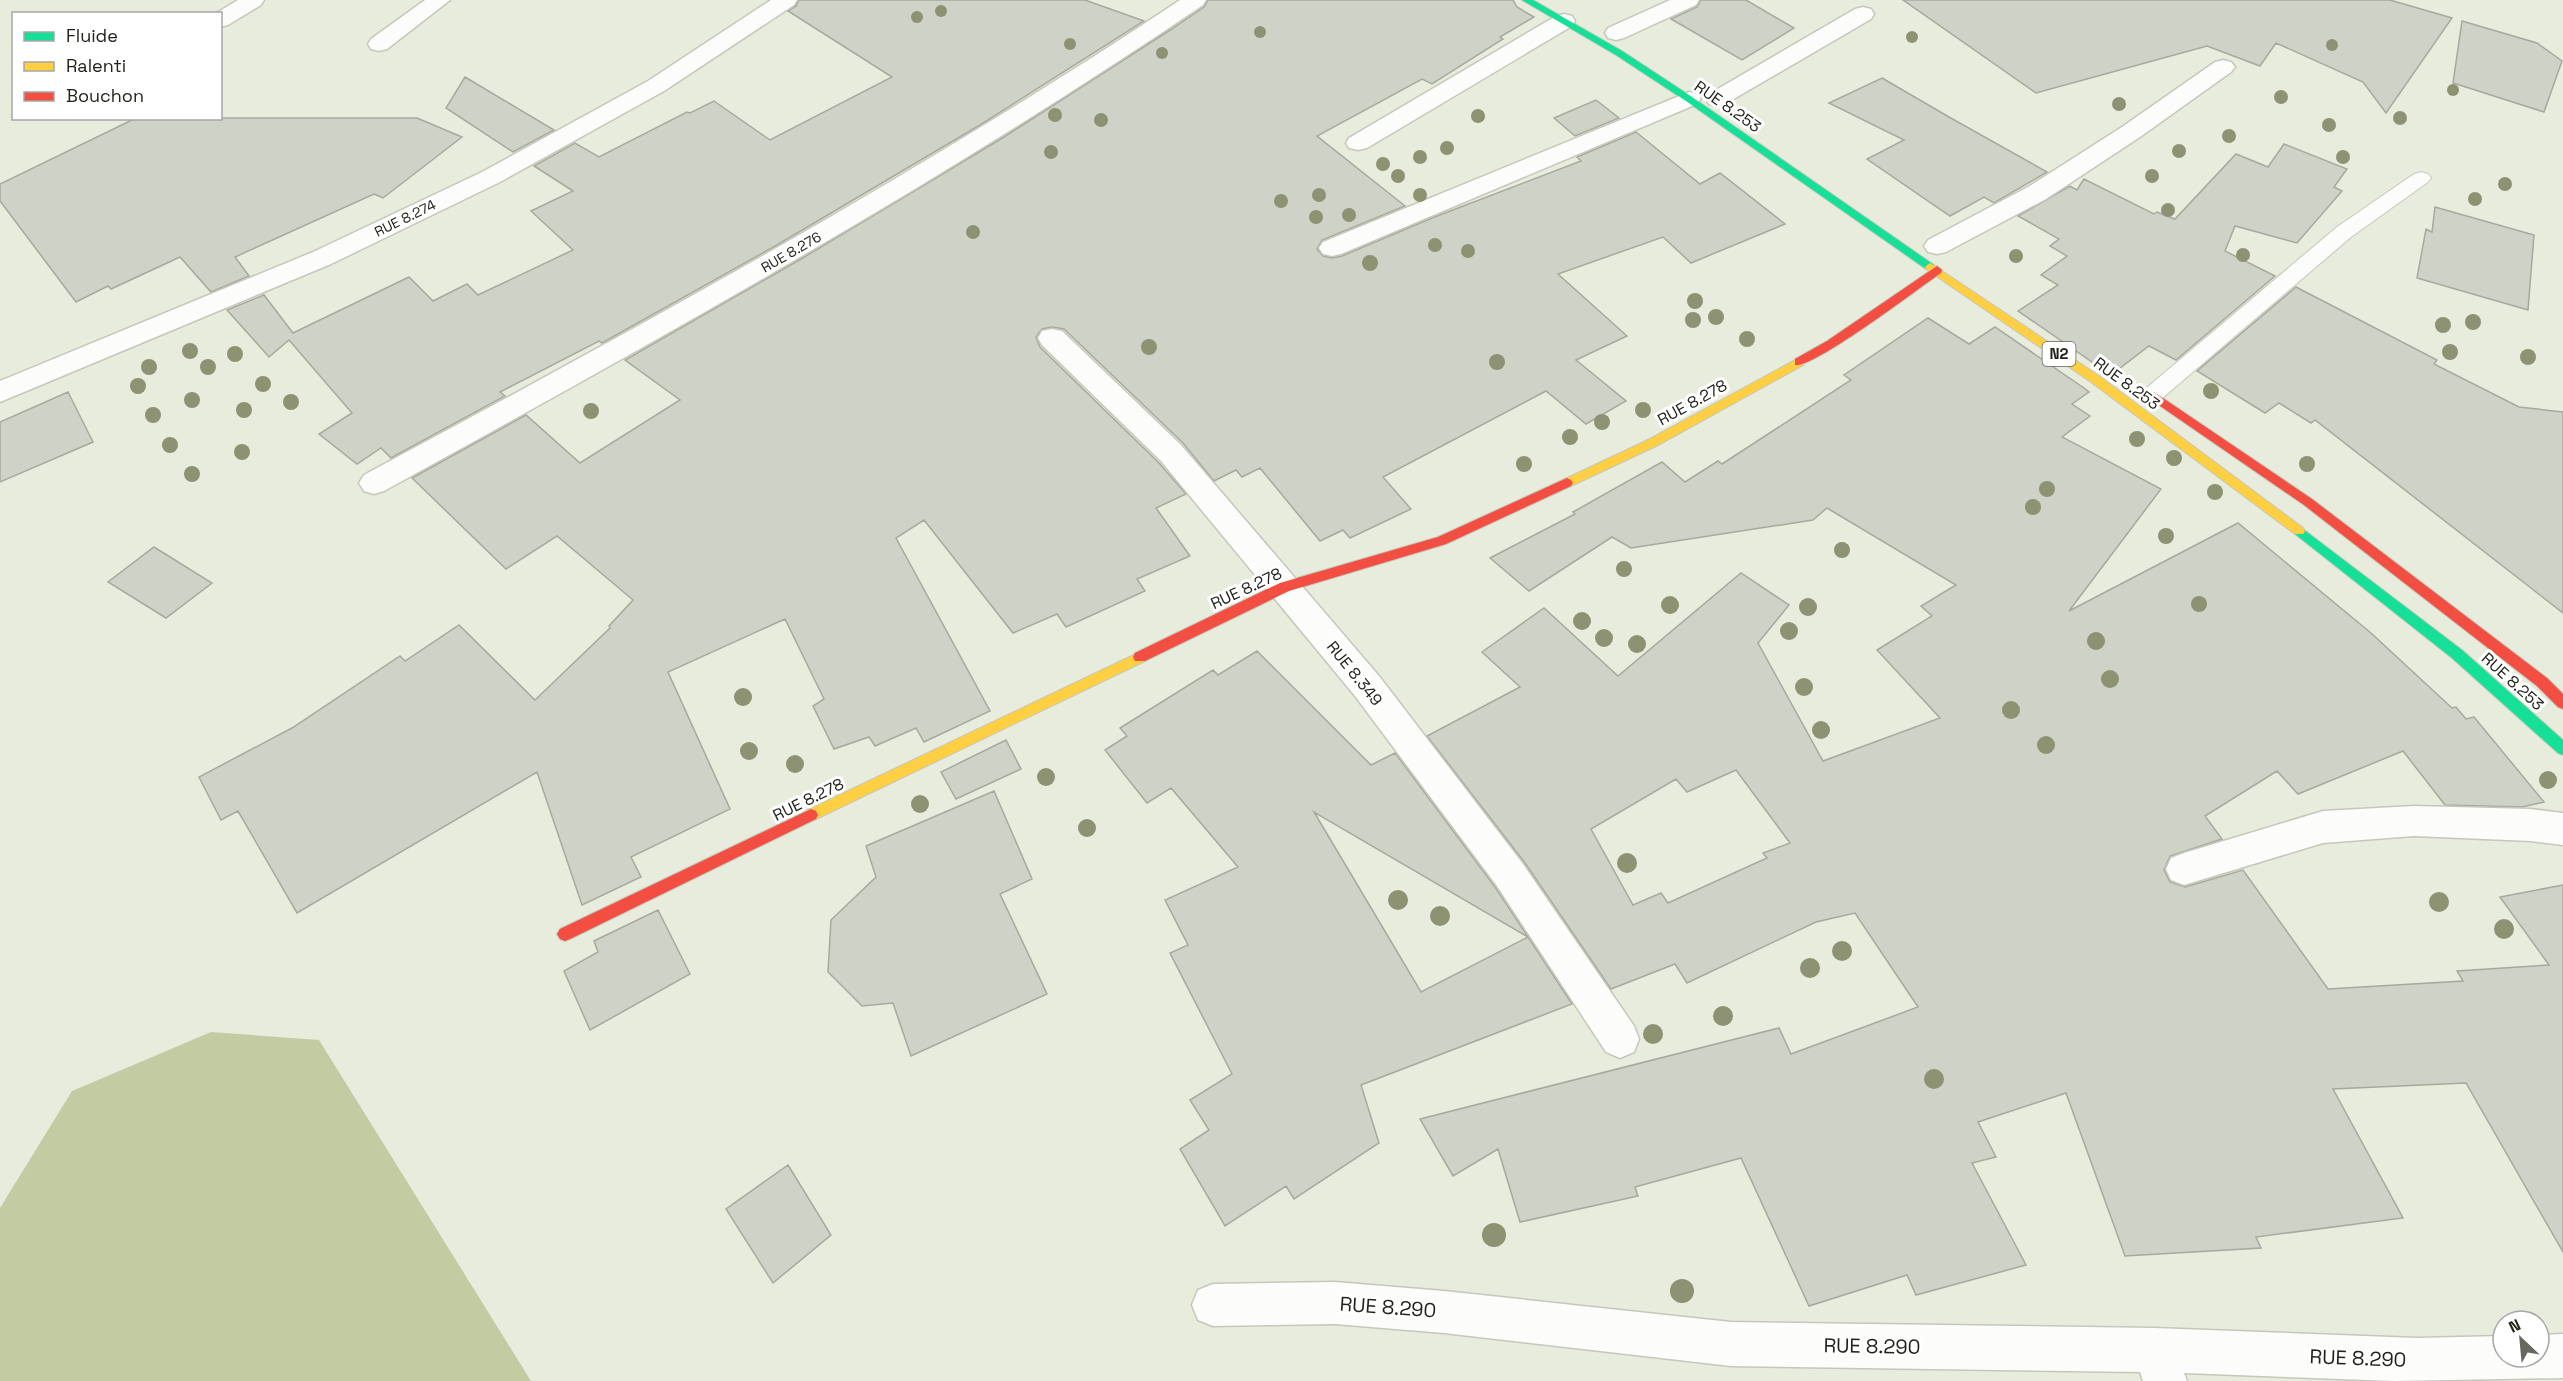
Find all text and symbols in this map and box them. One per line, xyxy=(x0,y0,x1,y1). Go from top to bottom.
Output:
legend xyxy=(12,12,222,120)
text: Fluide xyxy=(66,24,118,47)
text: Ralenti xyxy=(66,54,126,77)
street label: RUE 8.253 xyxy=(1690,76,1765,137)
text: Bouchon xyxy=(66,84,144,107)
street label: RUE 8.274 xyxy=(371,195,439,241)
street label: RUE 8.276 xyxy=(758,228,824,276)
road number: N2 xyxy=(2042,342,2076,366)
street label: RUE 8.253 xyxy=(2089,352,2164,414)
street label: RUE 8.278 xyxy=(1654,375,1731,430)
street label: RUE 8.278 xyxy=(1207,563,1285,614)
street label: RUE 8.349 xyxy=(1322,637,1387,710)
street label: RUE 8.253 xyxy=(2477,648,2548,715)
street label: RUE 8.278 xyxy=(769,773,847,826)
street label: RUE 8.290 xyxy=(1339,1291,1437,1323)
north arrow xyxy=(2491,1309,2551,1369)
text: N xyxy=(2505,1314,2524,1338)
street label: RUE 8.290 xyxy=(1823,1332,1921,1360)
street label: RUE 8.290 xyxy=(2309,1343,2407,1373)

